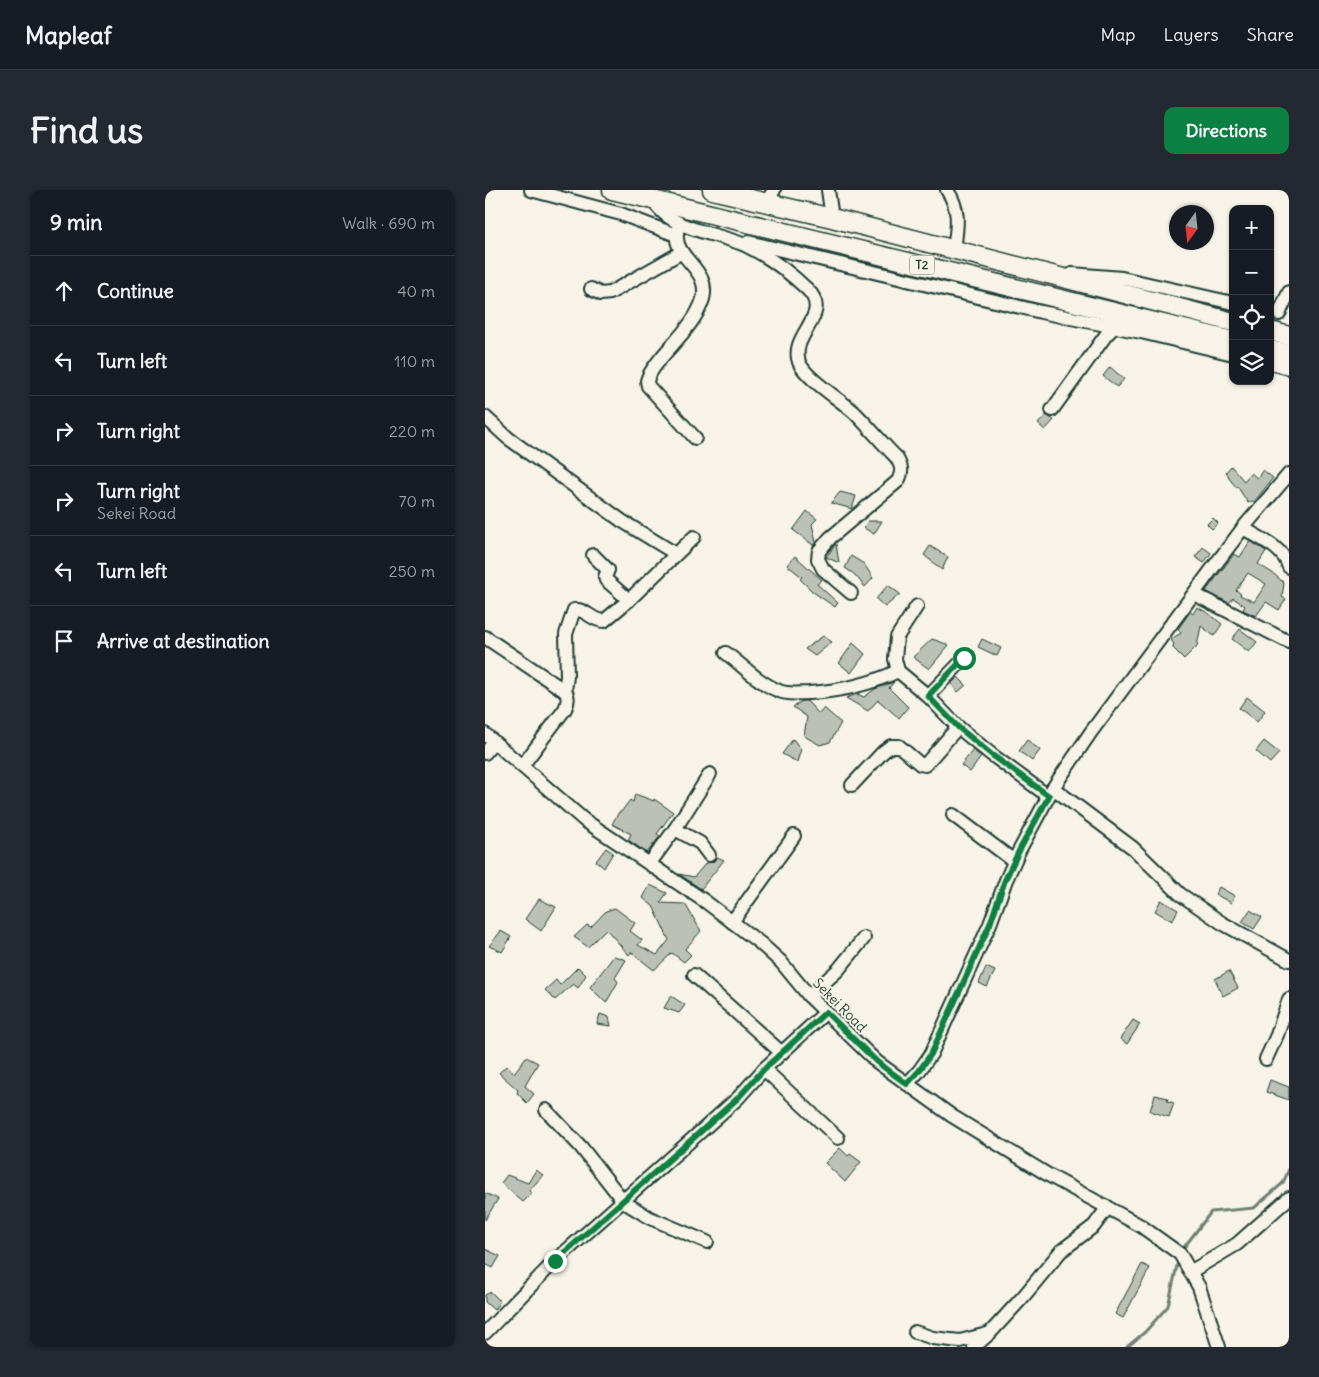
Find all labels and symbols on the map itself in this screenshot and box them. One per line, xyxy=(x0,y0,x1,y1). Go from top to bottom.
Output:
north arrow xyxy=(1169,205,1214,250)
road number: T2 xyxy=(909,256,935,274)
route start xyxy=(953,647,976,670)
street label: Sekei Road xyxy=(809,974,871,1036)
route end xyxy=(544,1250,567,1273)

